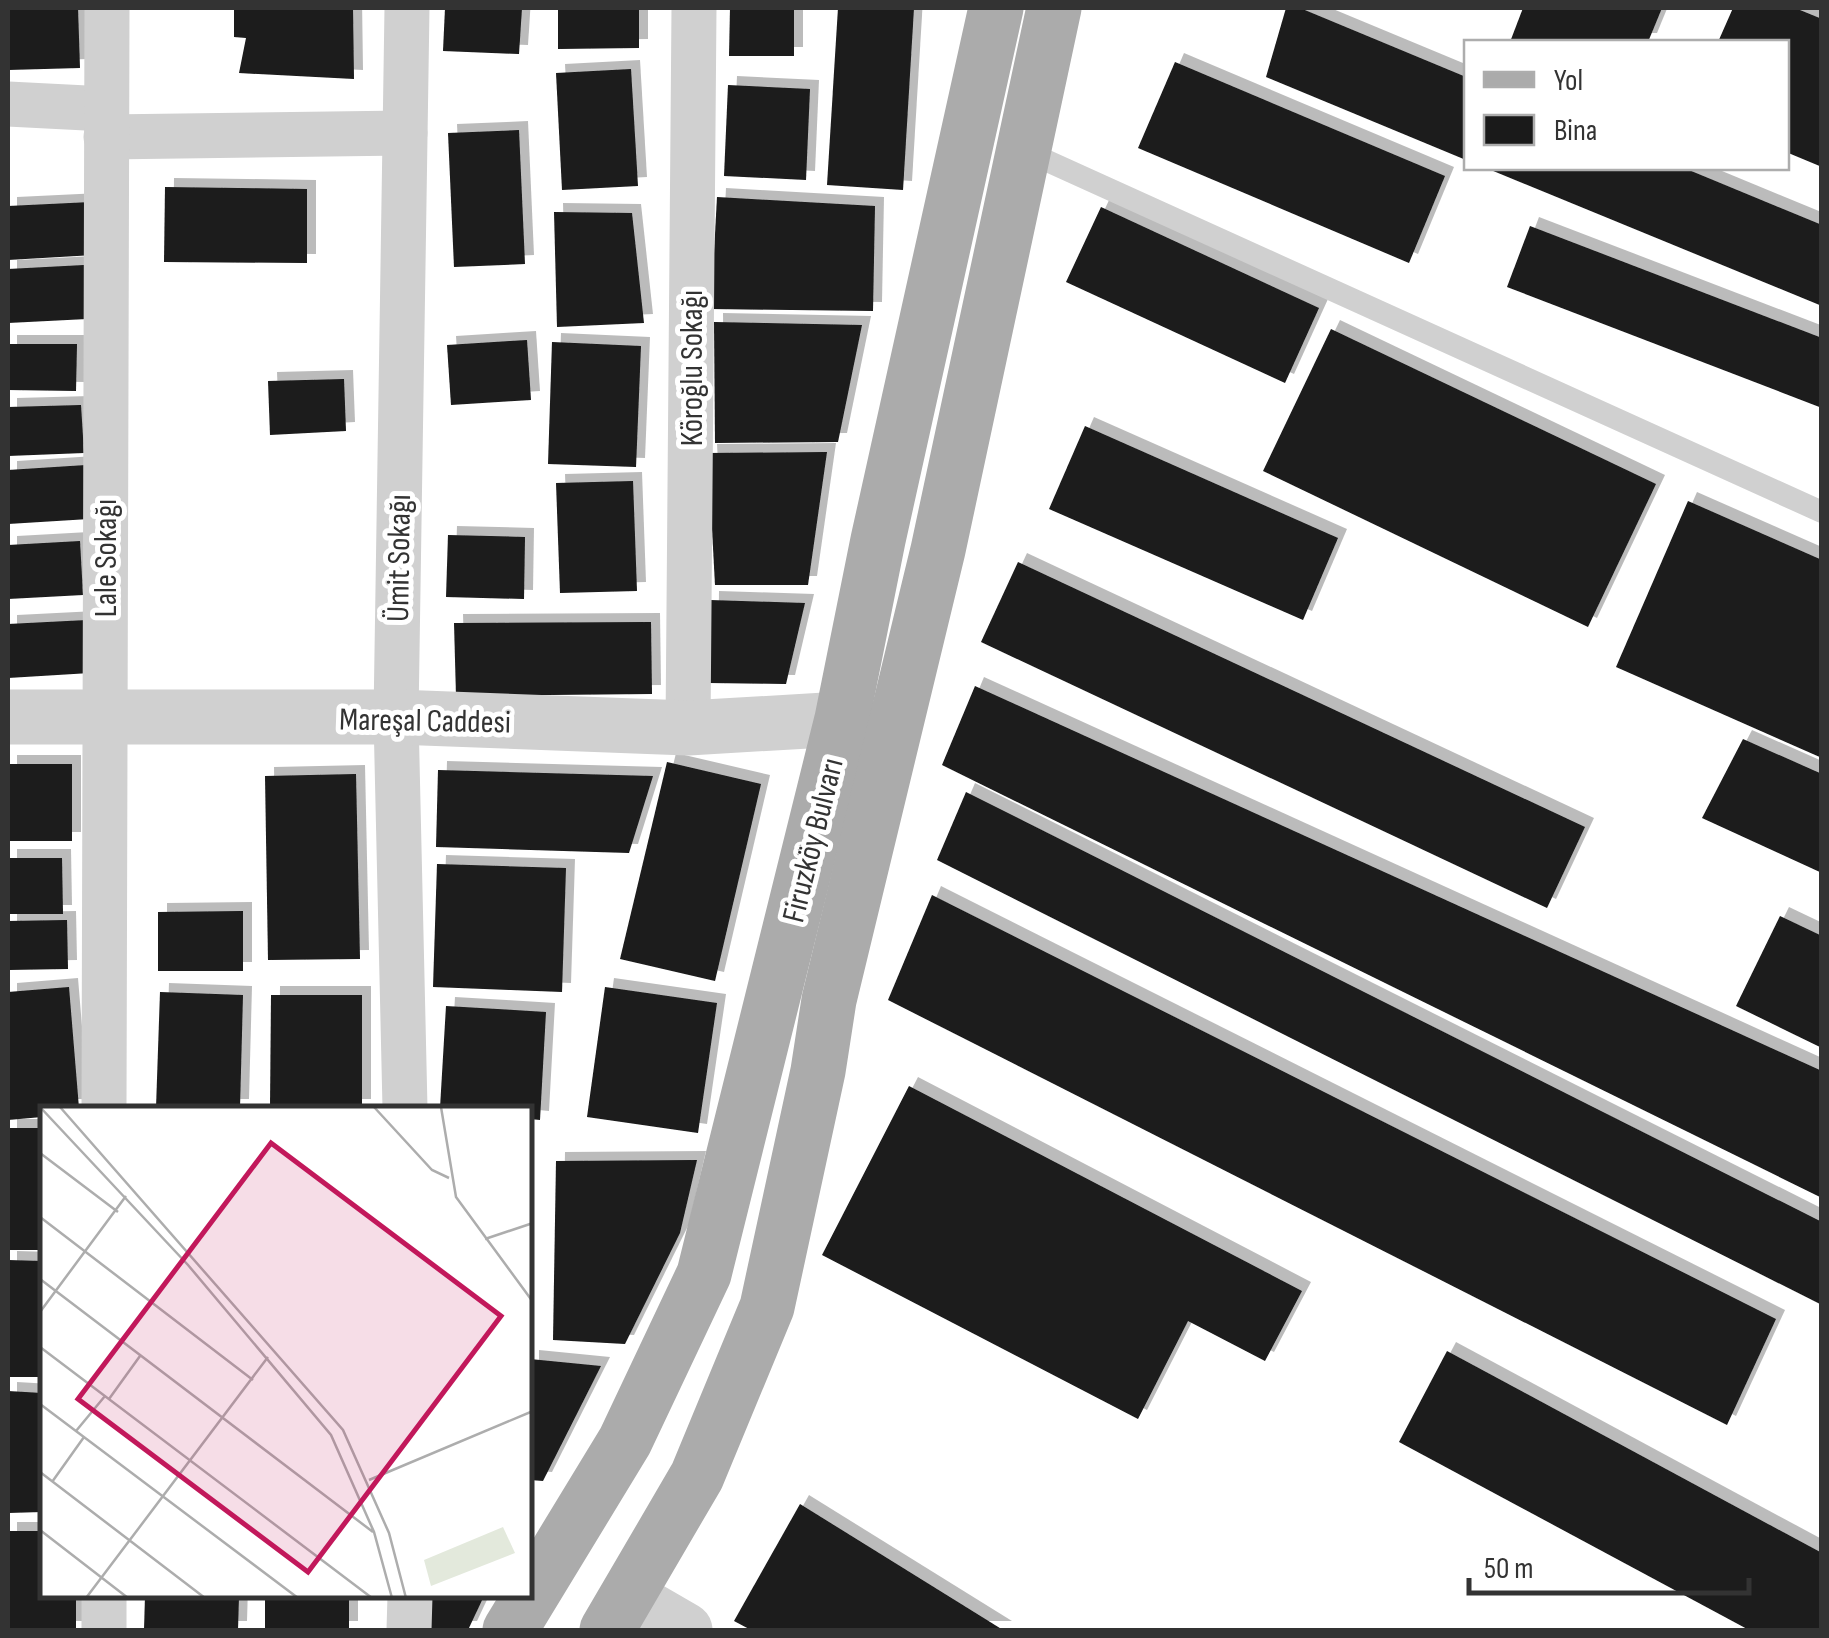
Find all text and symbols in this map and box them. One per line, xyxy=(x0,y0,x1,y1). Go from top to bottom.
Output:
legend xyxy=(1464,40,1789,170)
text: Yol xyxy=(1554,63,1583,99)
text: Bina xyxy=(1554,113,1597,149)
street label: Köroğlu Sokağı xyxy=(673,290,712,446)
street label: Ümit Sokağı xyxy=(379,494,420,622)
street label: Lale Sokağı xyxy=(87,499,126,617)
street label: Mareşal Caddesi xyxy=(339,701,511,742)
street label: Firuzköy Bulvarı xyxy=(774,754,853,926)
inset map xyxy=(40,1106,532,1598)
scale bar xyxy=(1469,1533,1749,1595)
text: 50 m xyxy=(1484,1551,1533,1587)

